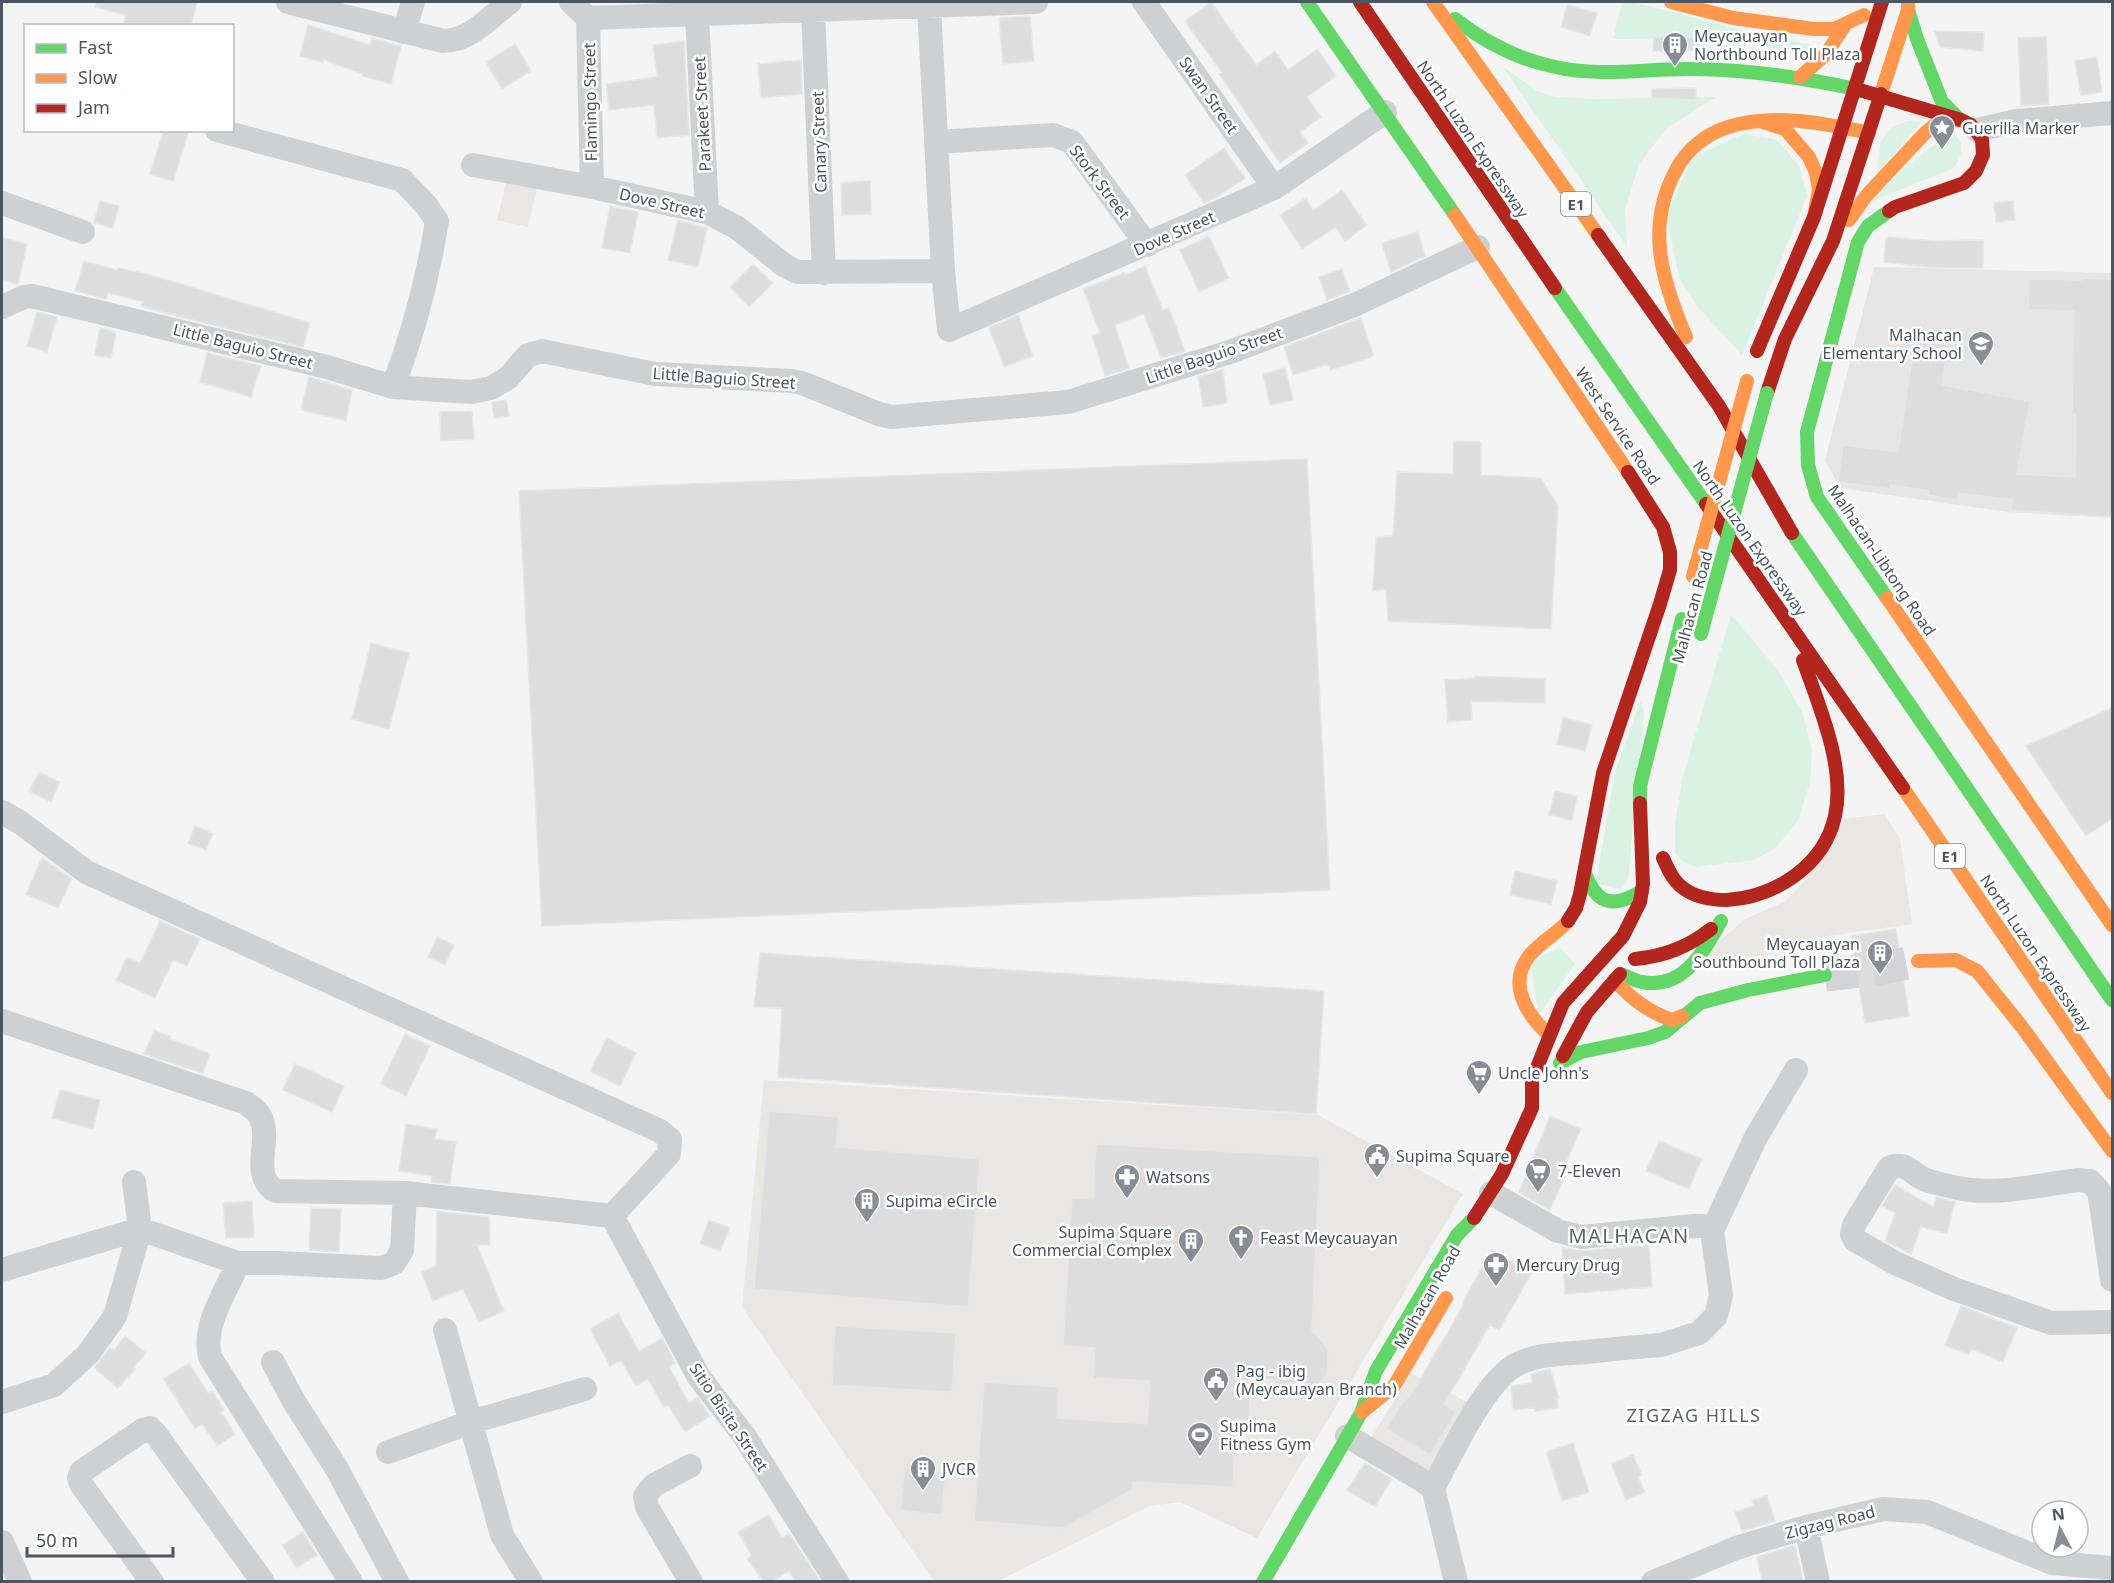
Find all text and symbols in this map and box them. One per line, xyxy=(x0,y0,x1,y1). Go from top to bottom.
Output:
legend xyxy=(24,24,234,132)
place label: Meycauayan Northbound Toll Plaza xyxy=(1694,25,1861,65)
building icon: Meycauayan Northbound Toll Plaza xyxy=(1660,30,1690,68)
text: Fast xyxy=(78,35,113,59)
street label: Flamingo Street xyxy=(578,42,602,162)
street label: Swan Street xyxy=(1174,52,1244,138)
street label: Parakeet Street xyxy=(688,56,716,172)
street label: North Luzon Expressway xyxy=(1412,56,1534,223)
text: Slow xyxy=(78,65,117,89)
street label: Canary Street xyxy=(806,91,832,193)
text: Jam xyxy=(76,95,110,119)
place icon: Guerilla Marker xyxy=(1927,113,1957,151)
place label: Guerilla Marker xyxy=(1962,117,2079,139)
street label: Stork Street xyxy=(1065,140,1135,224)
street label: Dove Street xyxy=(617,182,707,224)
road number: E1 xyxy=(1561,192,1591,216)
street label: Dove Street xyxy=(1130,205,1218,261)
street label: Little Baguio Street xyxy=(171,318,315,374)
street label: Little Baguio Street xyxy=(1143,321,1285,389)
place label: Malhacan Elementary School xyxy=(1823,324,1962,364)
school or university icon: Malhacan Elementary School xyxy=(1966,329,1996,367)
street label: Little Baguio Street xyxy=(652,362,796,394)
street label: West Service Road xyxy=(1571,363,1665,489)
street label: North Luzon Expressway xyxy=(1688,456,1813,621)
street label: Malhacan-Libtong Road xyxy=(1823,480,1941,640)
street label: Malhacan Road xyxy=(1666,548,1718,666)
road number: E1 xyxy=(1935,844,1965,868)
street label: North Luzon Expressway xyxy=(1975,870,2097,1037)
place label: Meycauayan Southbound Toll Plaza xyxy=(1694,933,1860,973)
building icon: Meycauayan Southbound Toll Plaza xyxy=(1865,938,1895,976)
supermarket icon: Uncle John's xyxy=(1464,1058,1494,1096)
place label: Uncle John's xyxy=(1498,1062,1589,1084)
public building icon: Supima Square xyxy=(1362,1141,1392,1179)
place label: Supima Square xyxy=(1396,1145,1510,1167)
supermarket icon: 7-Eleven xyxy=(1523,1156,1553,1194)
place label: 7-Eleven xyxy=(1558,1160,1621,1182)
pharmacy icon: Watsons xyxy=(1112,1162,1142,1200)
place label: Watsons xyxy=(1146,1166,1210,1188)
building icon: Supima eCircle xyxy=(852,1186,882,1224)
place label: Supima eCircle xyxy=(886,1190,997,1212)
place label: Supima Square Commercial Complex xyxy=(1012,1221,1173,1261)
district label: MALHACAN xyxy=(1568,1222,1690,1249)
church icon: Feast Meycauayan xyxy=(1226,1223,1256,1261)
building icon: Supima Square Commercial Complex xyxy=(1176,1226,1206,1264)
place label: Feast Meycauayan xyxy=(1260,1227,1398,1249)
street label: Malhacan Road xyxy=(1389,1241,1465,1353)
pharmacy icon: Mercury Drug xyxy=(1481,1250,1511,1288)
place label: Mercury Drug xyxy=(1516,1254,1620,1276)
street label: Sitio Bisita Street xyxy=(684,1358,774,1476)
place label: Pag - ibig (Meycauayan Branch) xyxy=(1236,1360,1397,1400)
public building icon: Pag - ibig (Meycauayan Branch) xyxy=(1201,1365,1231,1403)
district label: ZIGZAG HILLS xyxy=(1627,1403,1761,1427)
place label: Supima Fitness Gym xyxy=(1220,1415,1311,1455)
sports icon: Supima Fitness Gym xyxy=(1185,1420,1215,1458)
building icon: JVCR xyxy=(908,1454,938,1492)
place label: JVCR xyxy=(940,1458,976,1480)
north arrow xyxy=(2030,1499,2090,1559)
street label: Zigzag Road xyxy=(1783,1500,1877,1544)
text: N xyxy=(2050,1502,2066,1526)
scale bar xyxy=(27,1520,172,1558)
text: 50 m xyxy=(36,1528,78,1552)

